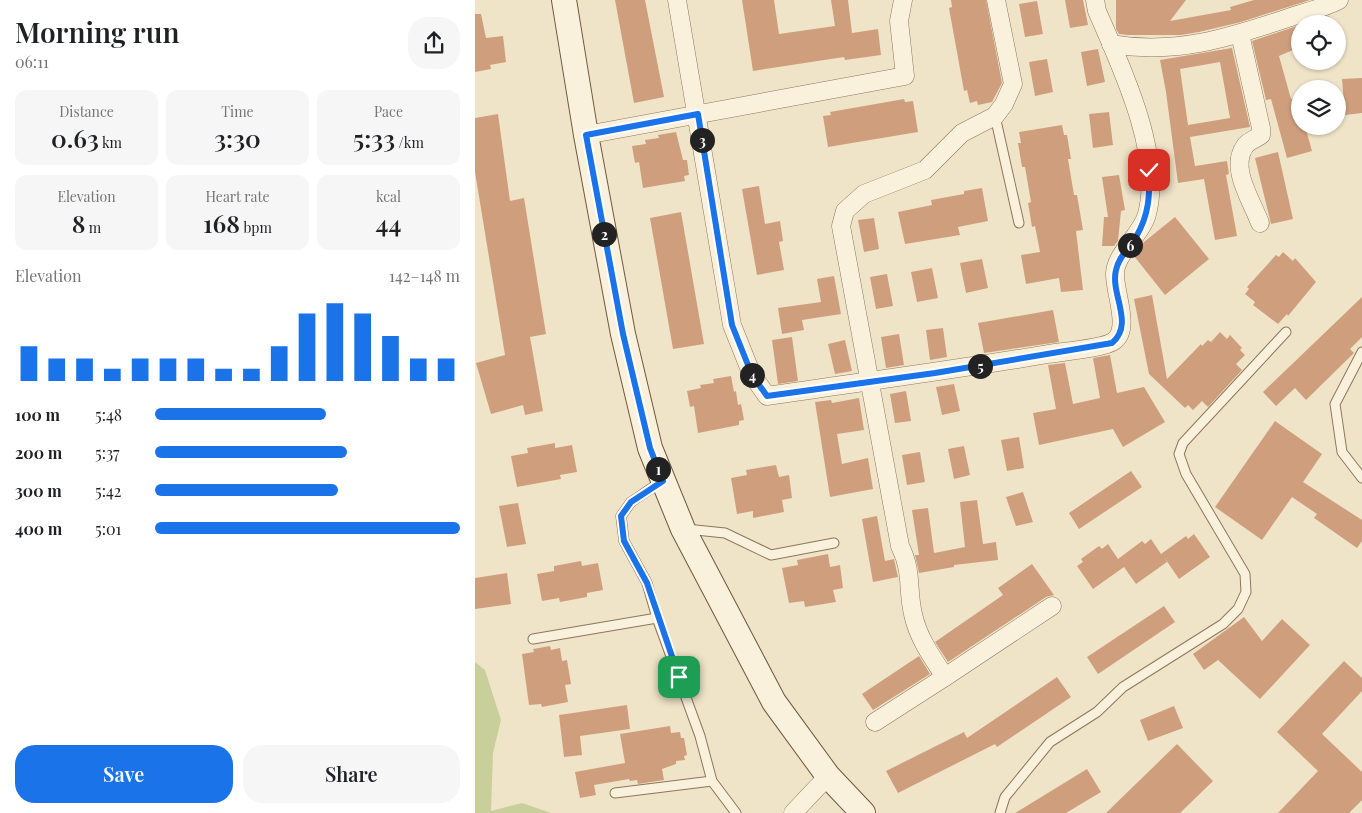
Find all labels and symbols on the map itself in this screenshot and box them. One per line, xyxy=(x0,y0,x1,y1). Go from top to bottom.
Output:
pin: 3 xyxy=(689,128,715,152)
pin xyxy=(1128,149,1170,191)
pin: 2 xyxy=(591,222,617,246)
pin: 6 xyxy=(1117,232,1143,258)
pin: 5 xyxy=(967,354,993,378)
pin: 4 xyxy=(739,362,765,388)
pin: 1 xyxy=(645,456,671,482)
pin xyxy=(658,656,700,698)

